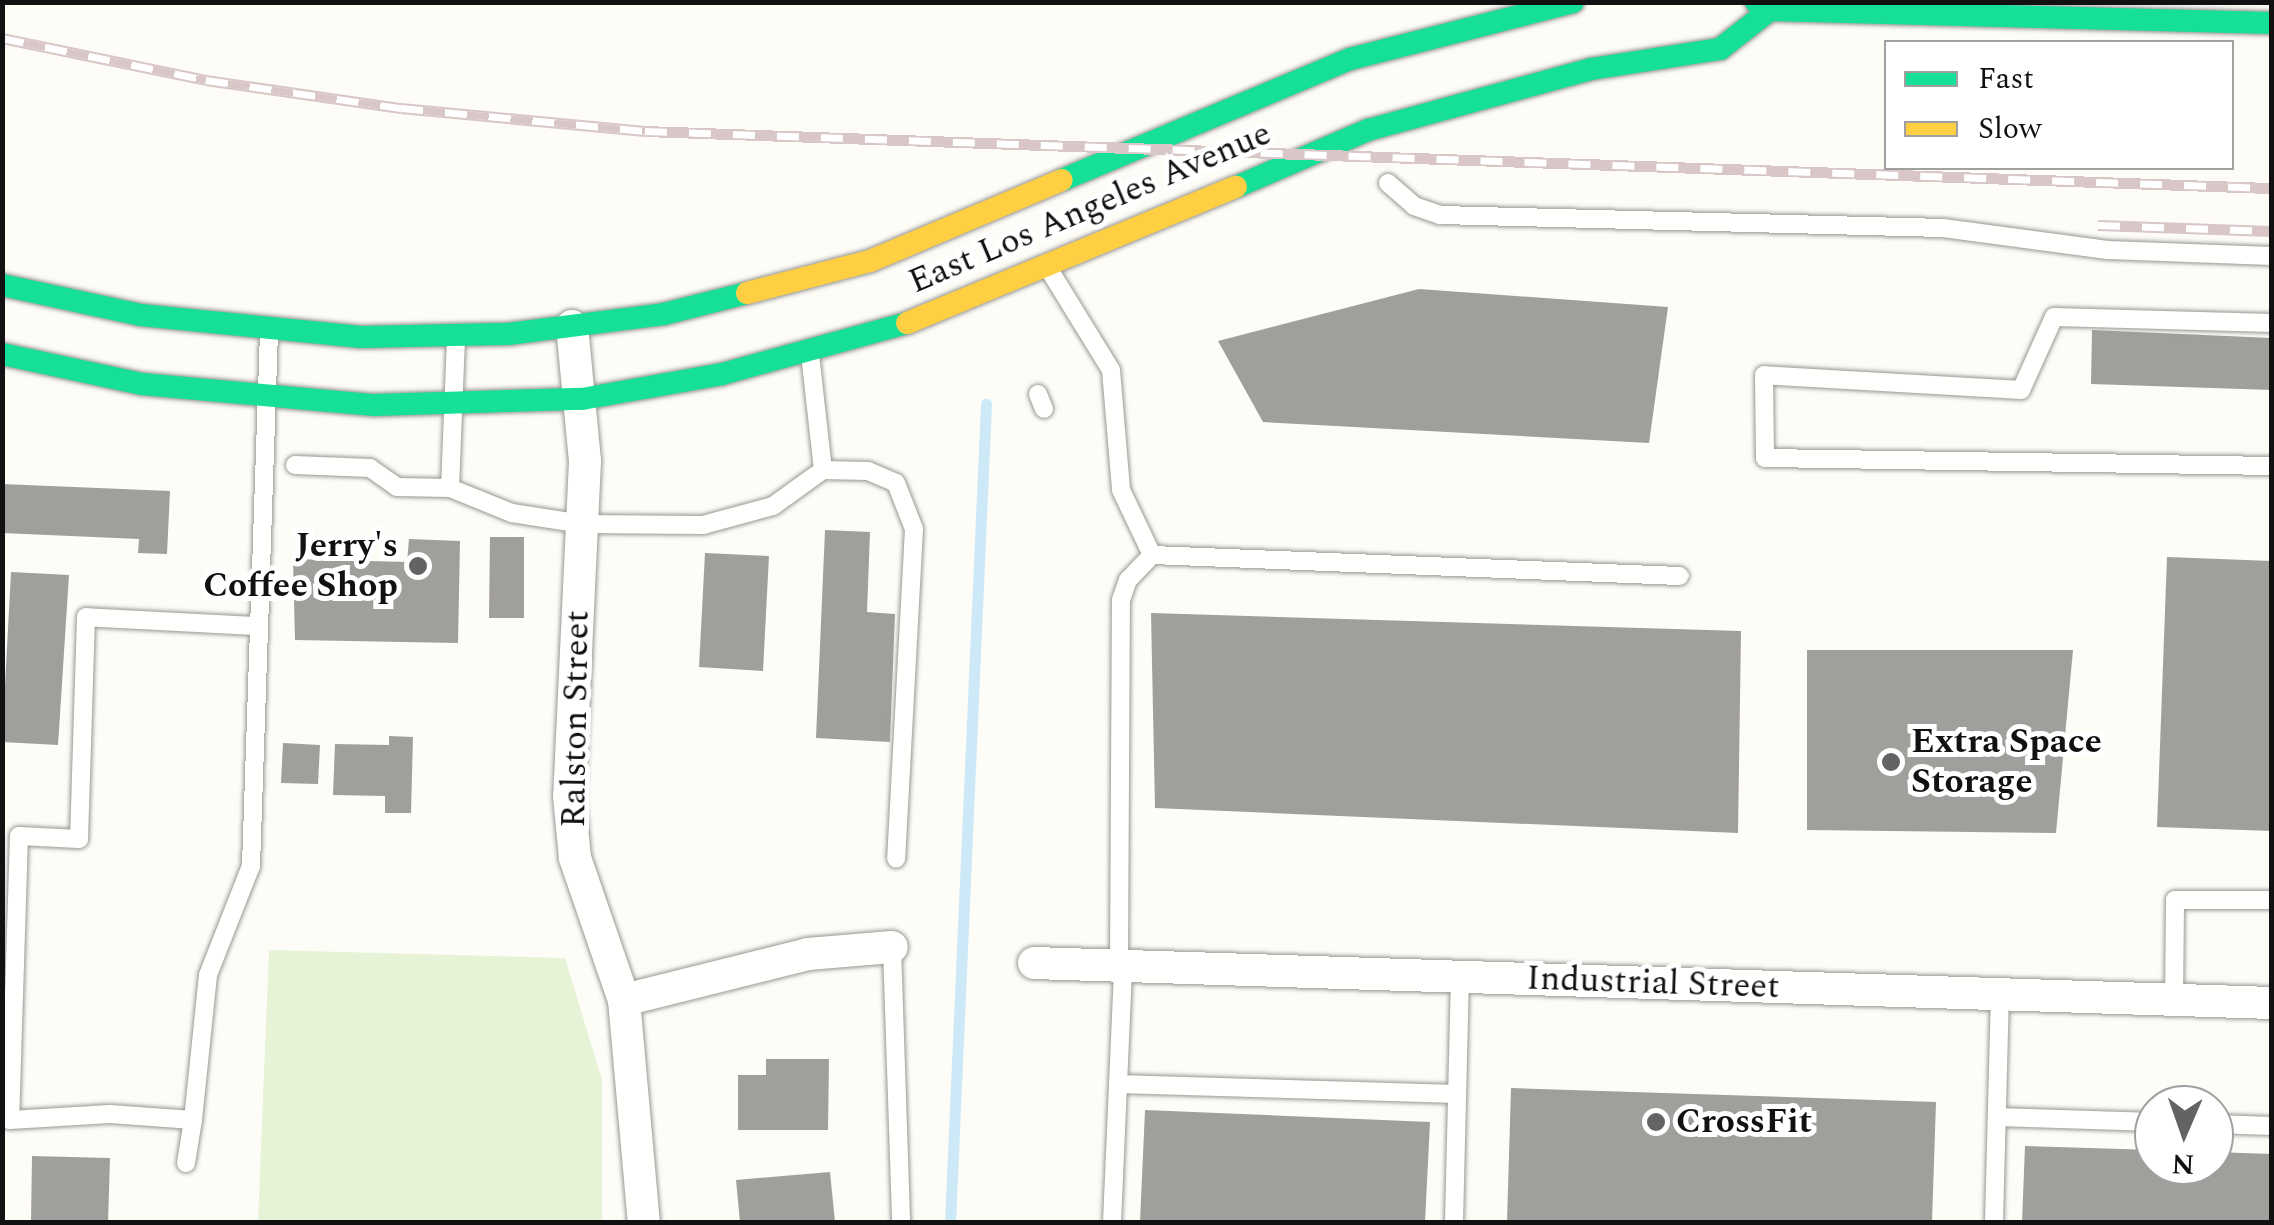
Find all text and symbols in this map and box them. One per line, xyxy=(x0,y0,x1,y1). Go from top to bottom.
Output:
legend xyxy=(1884,40,2234,170)
text: Fast xyxy=(1978,56,2034,102)
text: Slow xyxy=(1978,106,2042,152)
street label: East Los Angeles Avenue xyxy=(903,113,1277,303)
place label: Jerry's Coffee Shop xyxy=(203,525,398,607)
marker: Jerry's Coffee Shop xyxy=(407,555,429,577)
street label: Ralston Street xyxy=(553,610,599,828)
place label: Extra Space Storage xyxy=(1911,721,2102,803)
marker: Extra Space Storage xyxy=(1880,751,1902,773)
street label: Industrial Street xyxy=(1526,958,1780,1008)
north arrow xyxy=(2134,1085,2234,1185)
place label: CrossFit xyxy=(1676,1101,1812,1143)
marker: CrossFit xyxy=(1645,1111,1667,1133)
text: N xyxy=(2171,1142,2195,1185)

